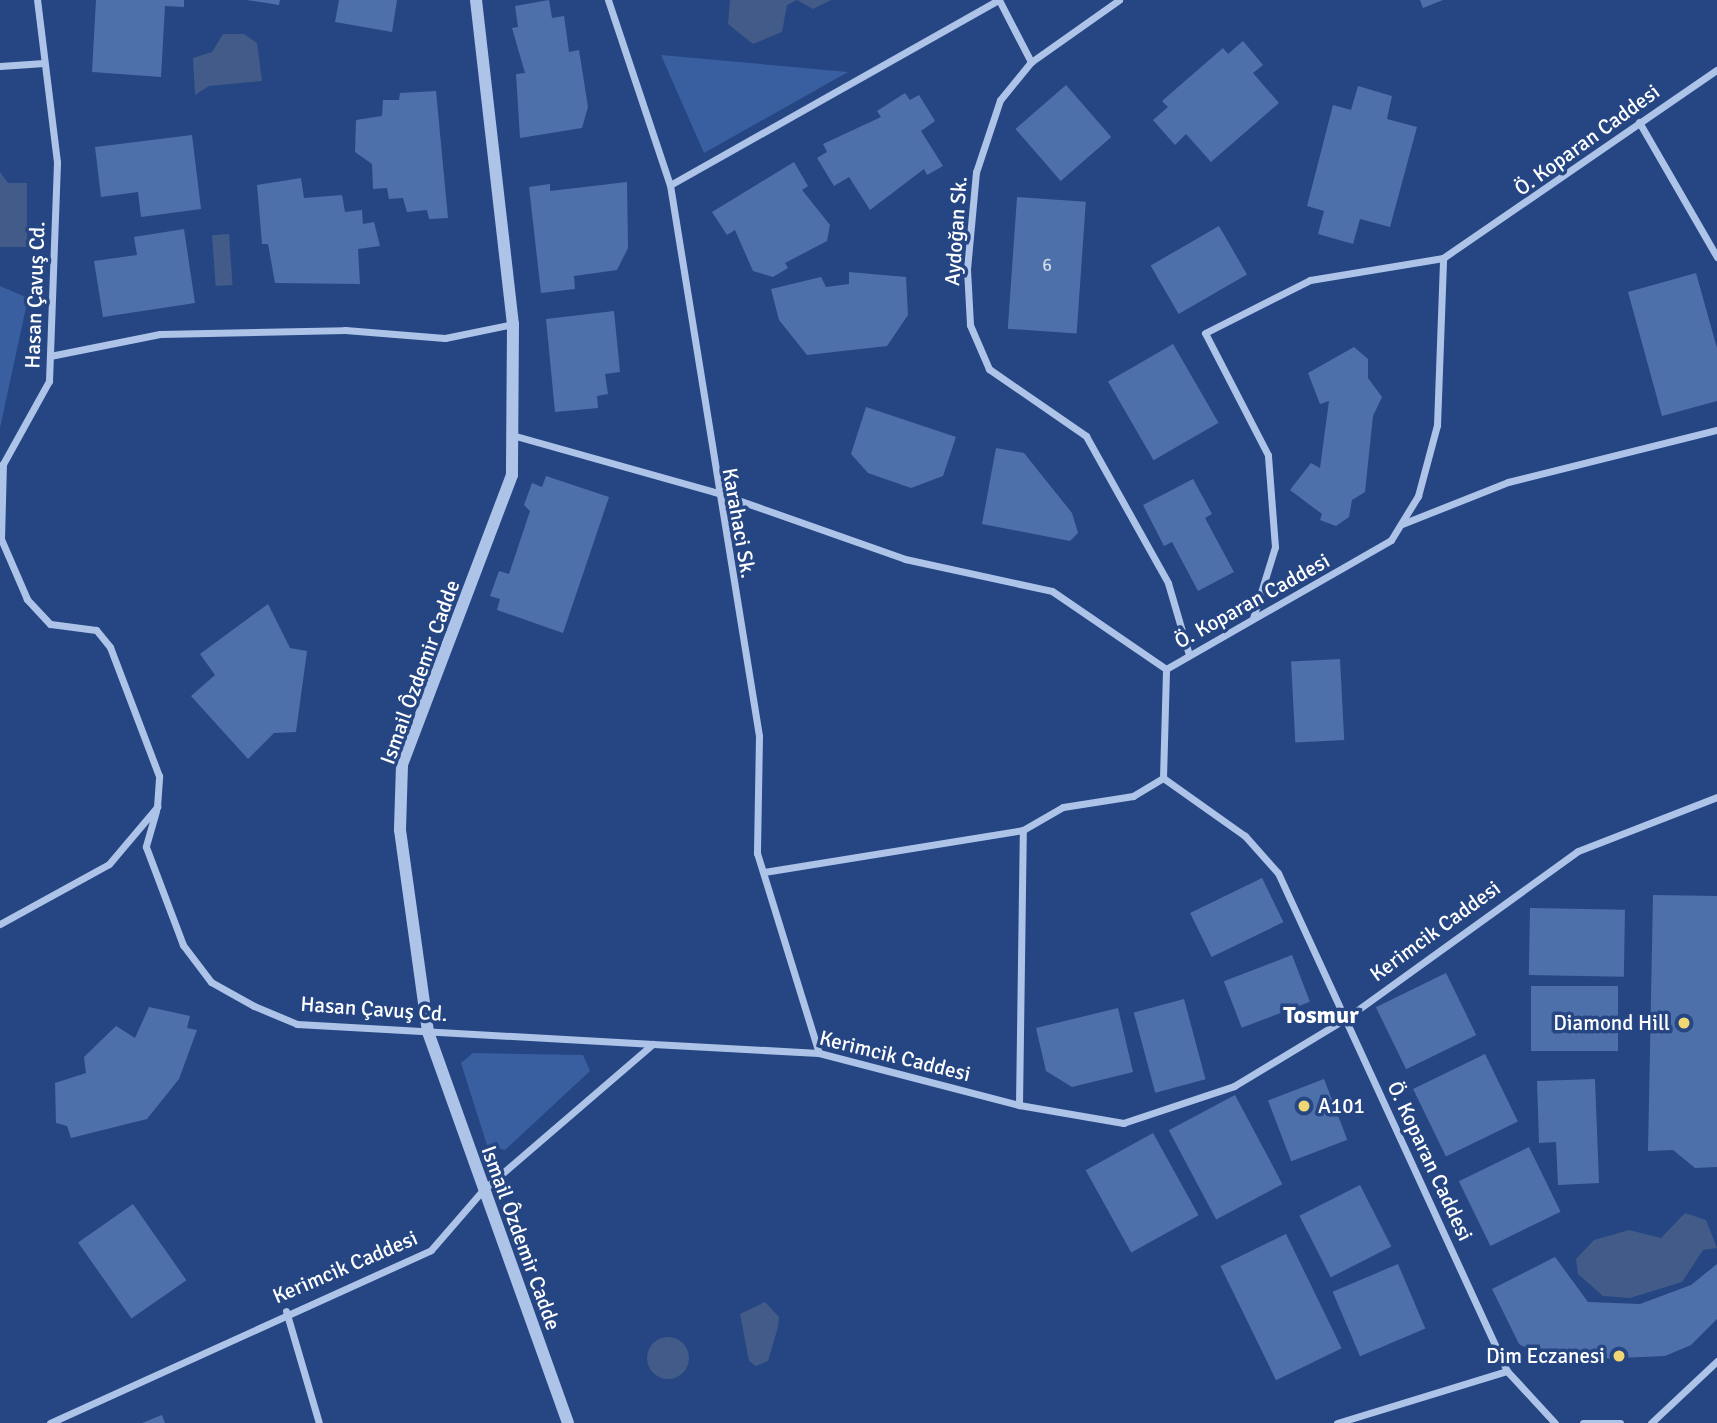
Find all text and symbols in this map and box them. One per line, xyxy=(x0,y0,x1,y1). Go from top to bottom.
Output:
street label: Ö. Koparan Caddesi xyxy=(1509,79,1665,201)
street label: Aydoğan Sk. xyxy=(940,175,972,287)
street label: Hasan Çavuş Cd. xyxy=(20,221,50,369)
house number: 6 xyxy=(1042,254,1052,276)
street label: Karahaci Sk. xyxy=(717,466,761,580)
street label: Ö. Koparan Caddesi xyxy=(1170,548,1334,654)
street label: Ismail Ôzdemir Cadde xyxy=(375,576,465,768)
street label: Kerimcik Caddesi xyxy=(1365,875,1505,987)
street label: Hasan Çavuş Cd. xyxy=(300,991,448,1027)
district label: Tosmur xyxy=(1283,1002,1359,1030)
place label: Diamond Hill xyxy=(1553,1010,1670,1036)
marker: Diamond Hill xyxy=(1676,1015,1692,1031)
street label: Kerimcik Caddesi xyxy=(817,1025,973,1087)
street label: Ö. Koparan Caddesi xyxy=(1382,1077,1478,1245)
place label: A101 xyxy=(1318,1093,1365,1119)
marker: A101 xyxy=(1296,1098,1312,1114)
street label: Ismail Ôzdemir Cadde xyxy=(476,1142,566,1334)
street label: Kerimcik Caddesi xyxy=(269,1225,421,1309)
place label: Dim Eczanesi xyxy=(1486,1343,1605,1369)
marker: Dim Eczanesi xyxy=(1611,1348,1627,1364)

